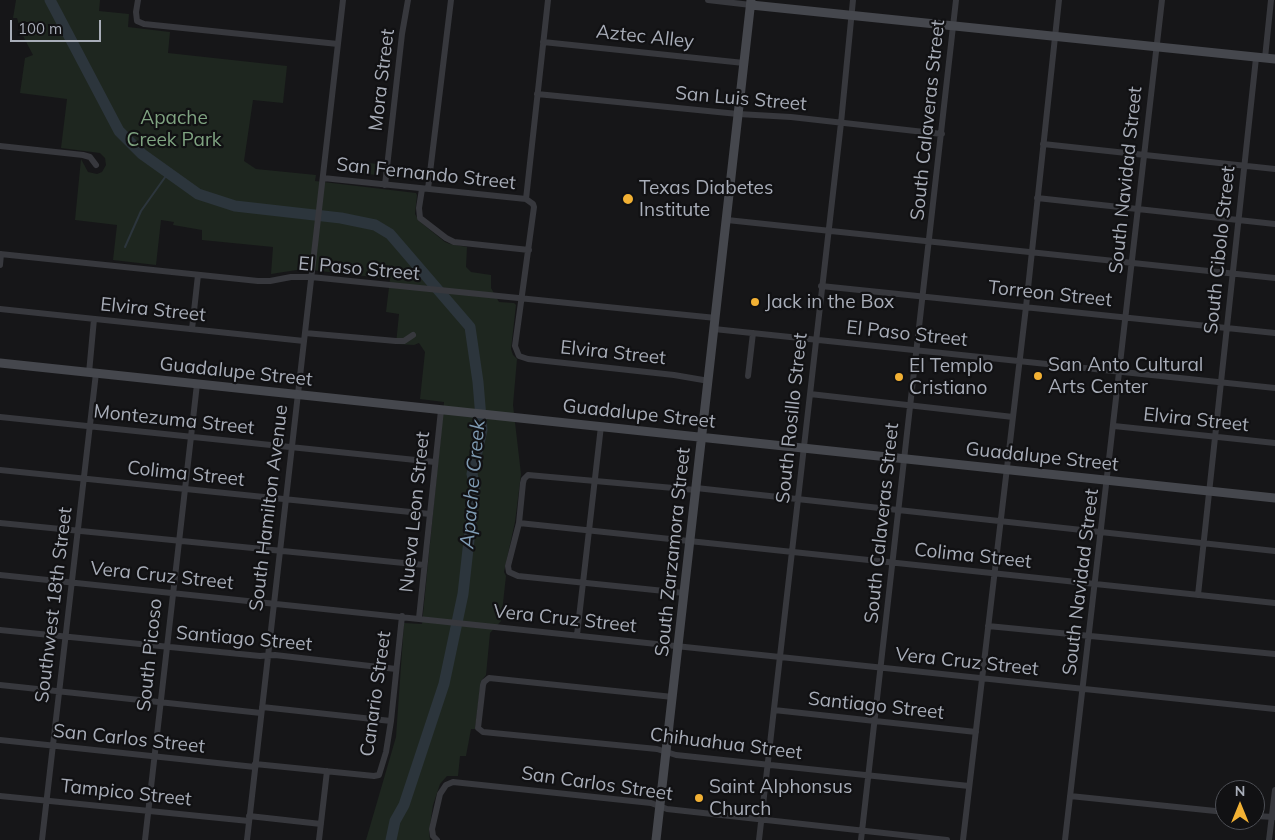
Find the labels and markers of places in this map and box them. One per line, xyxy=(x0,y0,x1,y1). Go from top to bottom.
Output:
place label: Texas Diabetes Institute xyxy=(639,177,773,221)
marker: Texas Diabetes Institute xyxy=(621,192,635,206)
place label: Jack in the Box xyxy=(765,291,894,313)
marker: Jack in the Box xyxy=(749,296,761,308)
place label: San Anto Cultural Arts Center xyxy=(1048,354,1203,398)
place label: El Templo Cristiano xyxy=(909,355,993,399)
marker: San Anto Cultural Arts Center xyxy=(1032,370,1044,382)
marker: El Templo Cristiano xyxy=(893,371,905,383)
place label: Saint Alphonsus Church xyxy=(709,776,852,820)
marker: Saint Alphonsus Church xyxy=(693,792,705,804)

